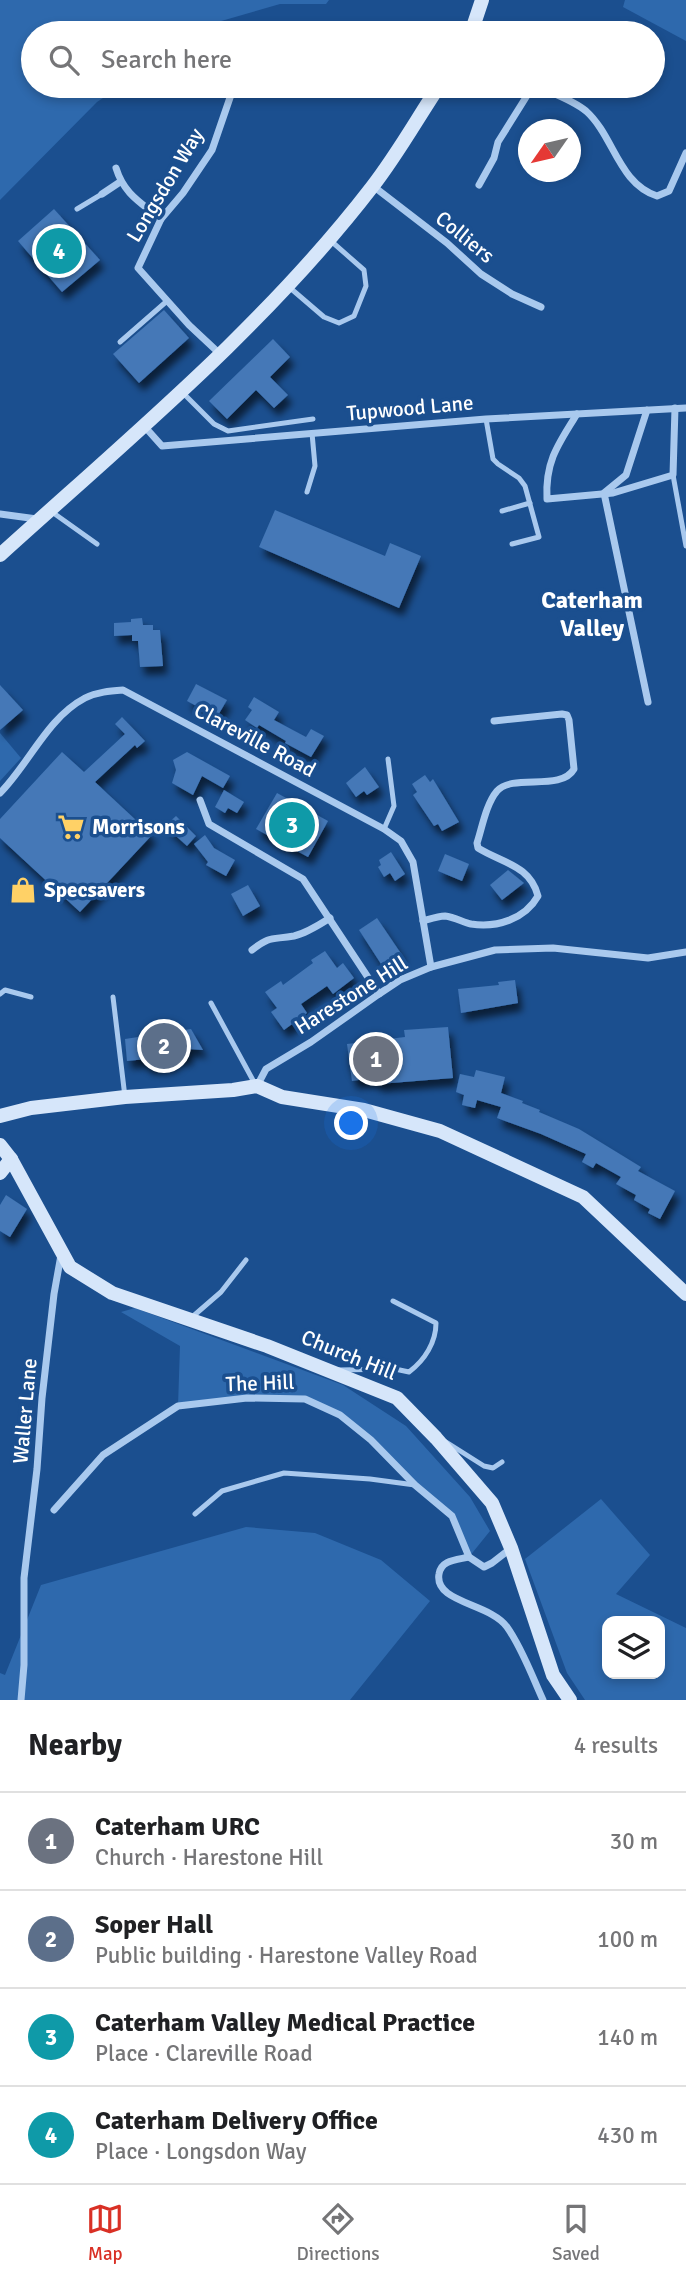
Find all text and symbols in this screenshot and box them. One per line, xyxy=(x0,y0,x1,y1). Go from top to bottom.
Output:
search box xyxy=(21,21,665,98)
icon: search xyxy=(45,41,83,79)
text: Search here xyxy=(101,44,232,76)
north arrow xyxy=(518,119,581,182)
street label: Longsdon Way xyxy=(121,123,209,247)
street label: Colliers xyxy=(430,205,500,269)
pin: 4 xyxy=(36,225,82,277)
street label: Tupwood Lane xyxy=(346,390,474,426)
district label: Caterham Valley xyxy=(541,585,643,643)
street label: Clareville Road xyxy=(190,697,320,783)
pin: 3 xyxy=(269,799,315,851)
supermarket icon: Morrisons xyxy=(56,812,86,842)
place label: Morrisons xyxy=(92,814,185,840)
shop icon: Specsavers xyxy=(8,875,38,905)
place label: Specsavers xyxy=(44,877,145,903)
street label: Harestone Hill xyxy=(290,950,412,1040)
pin: 2 xyxy=(141,1020,187,1072)
pin: 1 xyxy=(353,1033,399,1085)
your location xyxy=(334,1106,368,1140)
street label: Church Hill xyxy=(297,1324,401,1386)
street label: Waller Lane xyxy=(7,1357,43,1465)
street label: The Hill xyxy=(225,1369,295,1397)
map controls xyxy=(602,1616,665,1679)
button: layers xyxy=(602,1616,665,1679)
text: Nearby xyxy=(28,1727,122,1764)
text: 4 results xyxy=(574,1731,658,1760)
text: Caterham URC xyxy=(95,1811,260,1843)
text: 1 xyxy=(45,1827,57,1856)
text: 30 m xyxy=(610,1827,658,1856)
text: Church · Harestone Hill xyxy=(95,1843,323,1872)
text: Soper Hall xyxy=(95,1909,213,1941)
text: 2 xyxy=(45,1925,57,1954)
text: 100 m xyxy=(597,1925,658,1954)
text: Public building · Harestone Valley Road xyxy=(95,1941,478,1970)
text: Caterham Valley Medical Practice xyxy=(95,2007,475,2039)
text: 3 xyxy=(45,2023,57,2052)
text: 140 m xyxy=(597,2023,658,2052)
text: Place · Clareville Road xyxy=(95,2039,313,2068)
text: Caterham Delivery Office xyxy=(95,2105,378,2137)
text: 4 xyxy=(45,2121,57,2150)
text: 430 m xyxy=(597,2121,658,2150)
text: Place · Longsdon Way xyxy=(95,2137,306,2166)
tab: Map xyxy=(86,2200,124,2266)
tab: Directions xyxy=(297,2200,380,2266)
tab: Saved xyxy=(552,2200,600,2266)

